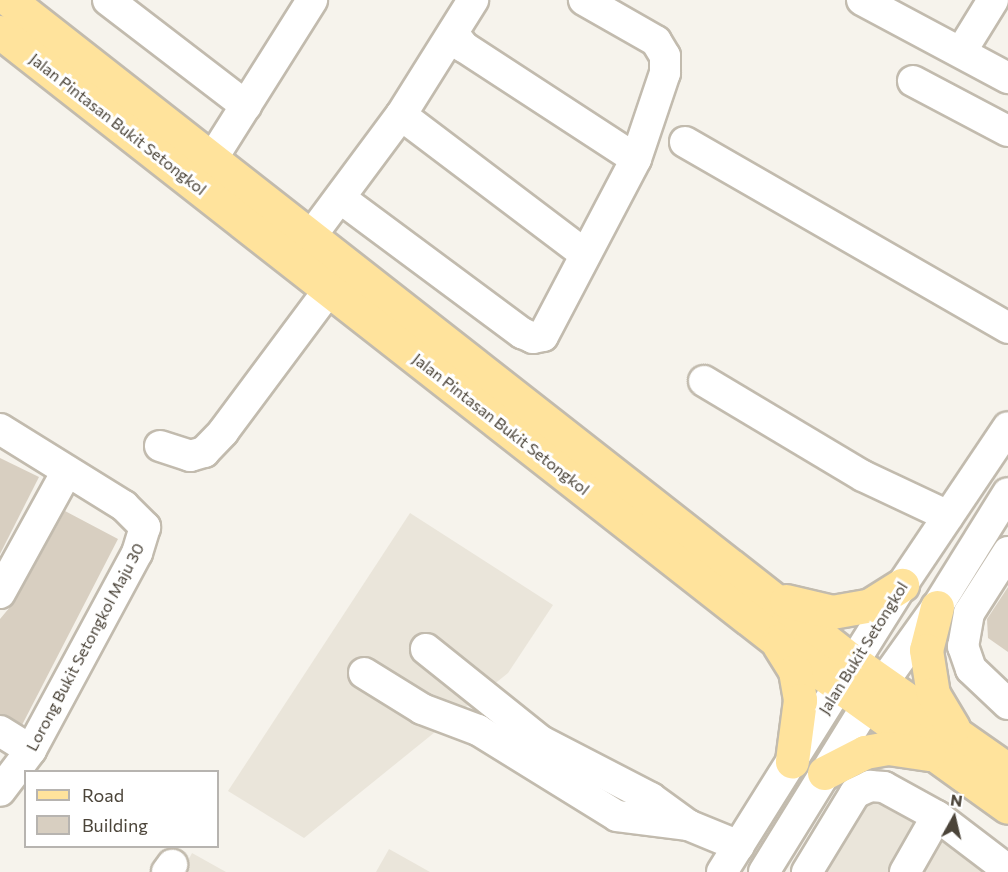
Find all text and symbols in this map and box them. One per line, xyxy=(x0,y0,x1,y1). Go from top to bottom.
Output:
street label: Jalan Pintasan Bukit Setongkol xyxy=(26,49,210,199)
street label: Jalan Pintasan Bukit Setongkol xyxy=(409,349,593,499)
street label: Lorong Bukit Setongkol Maju 30 xyxy=(22,540,148,754)
street label: Jalan Bukit Setongkol xyxy=(814,578,912,718)
legend xyxy=(24,770,219,848)
text: Road xyxy=(82,784,124,806)
north arrow xyxy=(924,788,984,848)
text: N xyxy=(949,789,964,810)
text: Building xyxy=(82,814,148,836)

